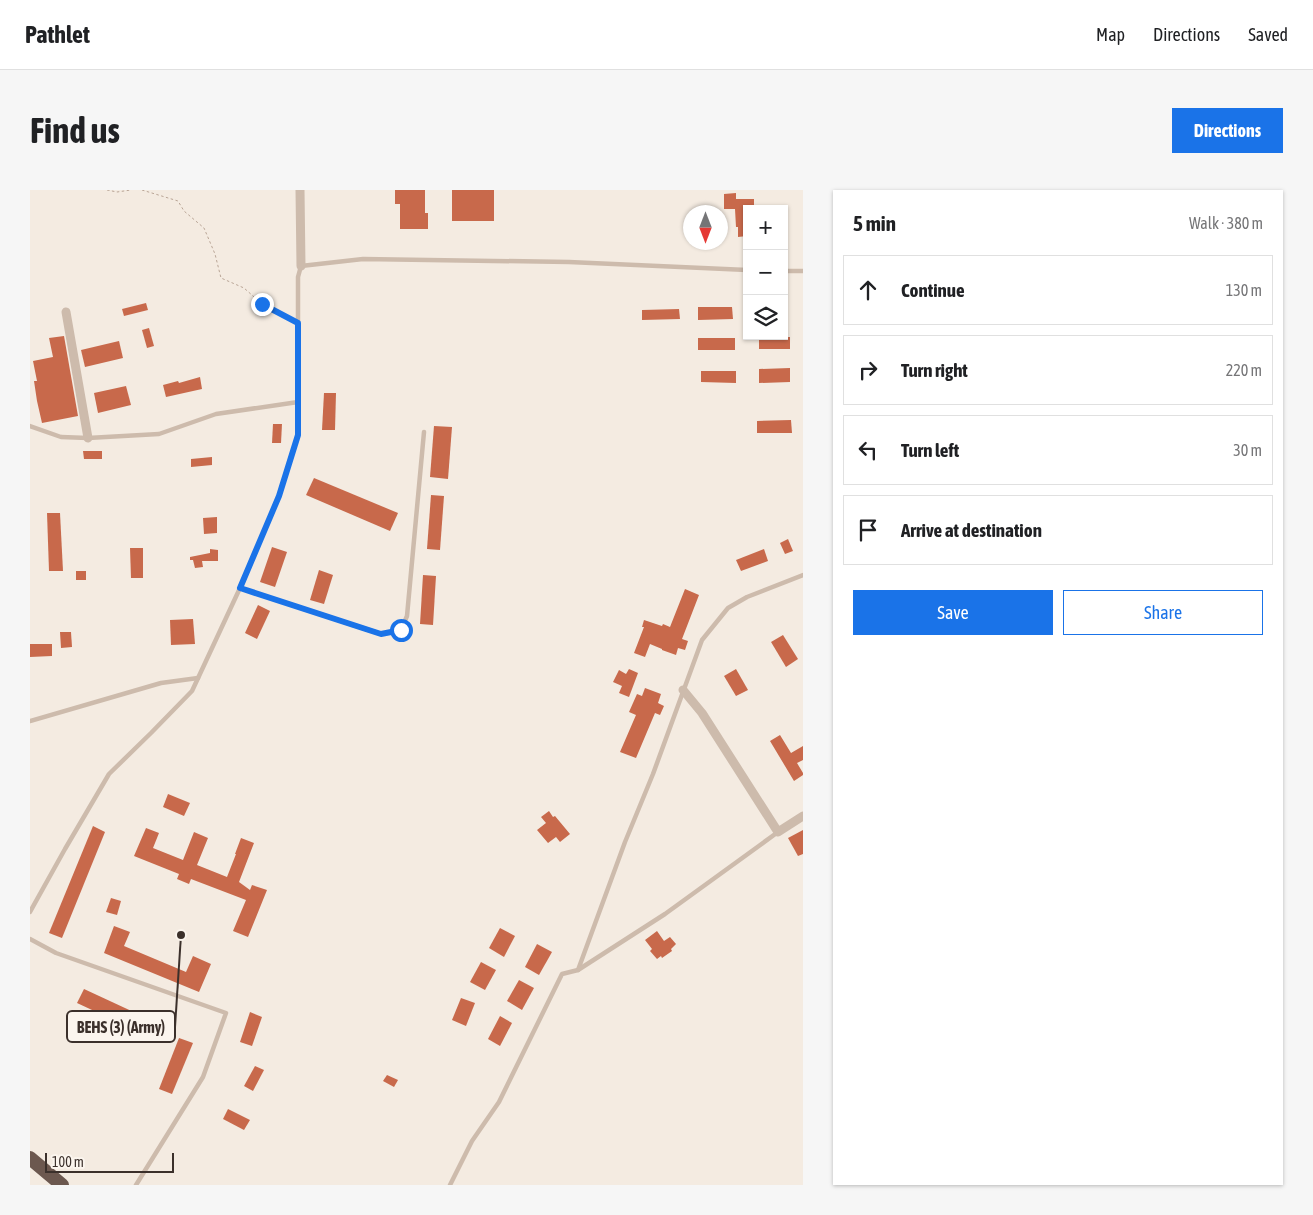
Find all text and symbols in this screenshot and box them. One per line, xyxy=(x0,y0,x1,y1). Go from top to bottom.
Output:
text: Pathlet xyxy=(25,21,90,48)
text: Map xyxy=(1096,24,1125,45)
text: Directions xyxy=(1153,24,1220,45)
text: Saved xyxy=(1248,24,1288,45)
button: Directions xyxy=(1172,108,1283,153)
text: Find us xyxy=(30,110,120,150)
north arrow xyxy=(683,205,728,250)
map controls xyxy=(743,205,788,340)
button: + xyxy=(743,205,788,250)
text: 5 min xyxy=(853,211,896,235)
text: Walk · 380 m xyxy=(1189,214,1263,232)
button: − xyxy=(743,250,788,295)
icon: ahead xyxy=(854,276,882,304)
text: Continue xyxy=(901,279,965,301)
text: 130 m xyxy=(1226,281,1262,299)
route end xyxy=(251,293,274,316)
button: layers xyxy=(743,295,788,340)
icon: right xyxy=(854,356,882,384)
text: Turn right xyxy=(901,359,968,381)
text: 220 m xyxy=(1226,361,1262,379)
icon: left xyxy=(854,436,882,464)
text: Turn left xyxy=(901,439,959,461)
text: 30 m xyxy=(1233,441,1262,459)
icon: arrive xyxy=(854,516,882,544)
text: Arrive at destination xyxy=(901,519,1042,541)
button: Save xyxy=(853,590,1053,635)
button: Share xyxy=(1063,590,1263,635)
route start xyxy=(390,619,413,642)
callout: BEHS (3) (Army) xyxy=(67,1011,175,1042)
text: BEHS (3) (Army) xyxy=(77,1018,165,1036)
scale bar xyxy=(45,1150,174,1173)
text: 100 m xyxy=(52,1154,84,1170)

